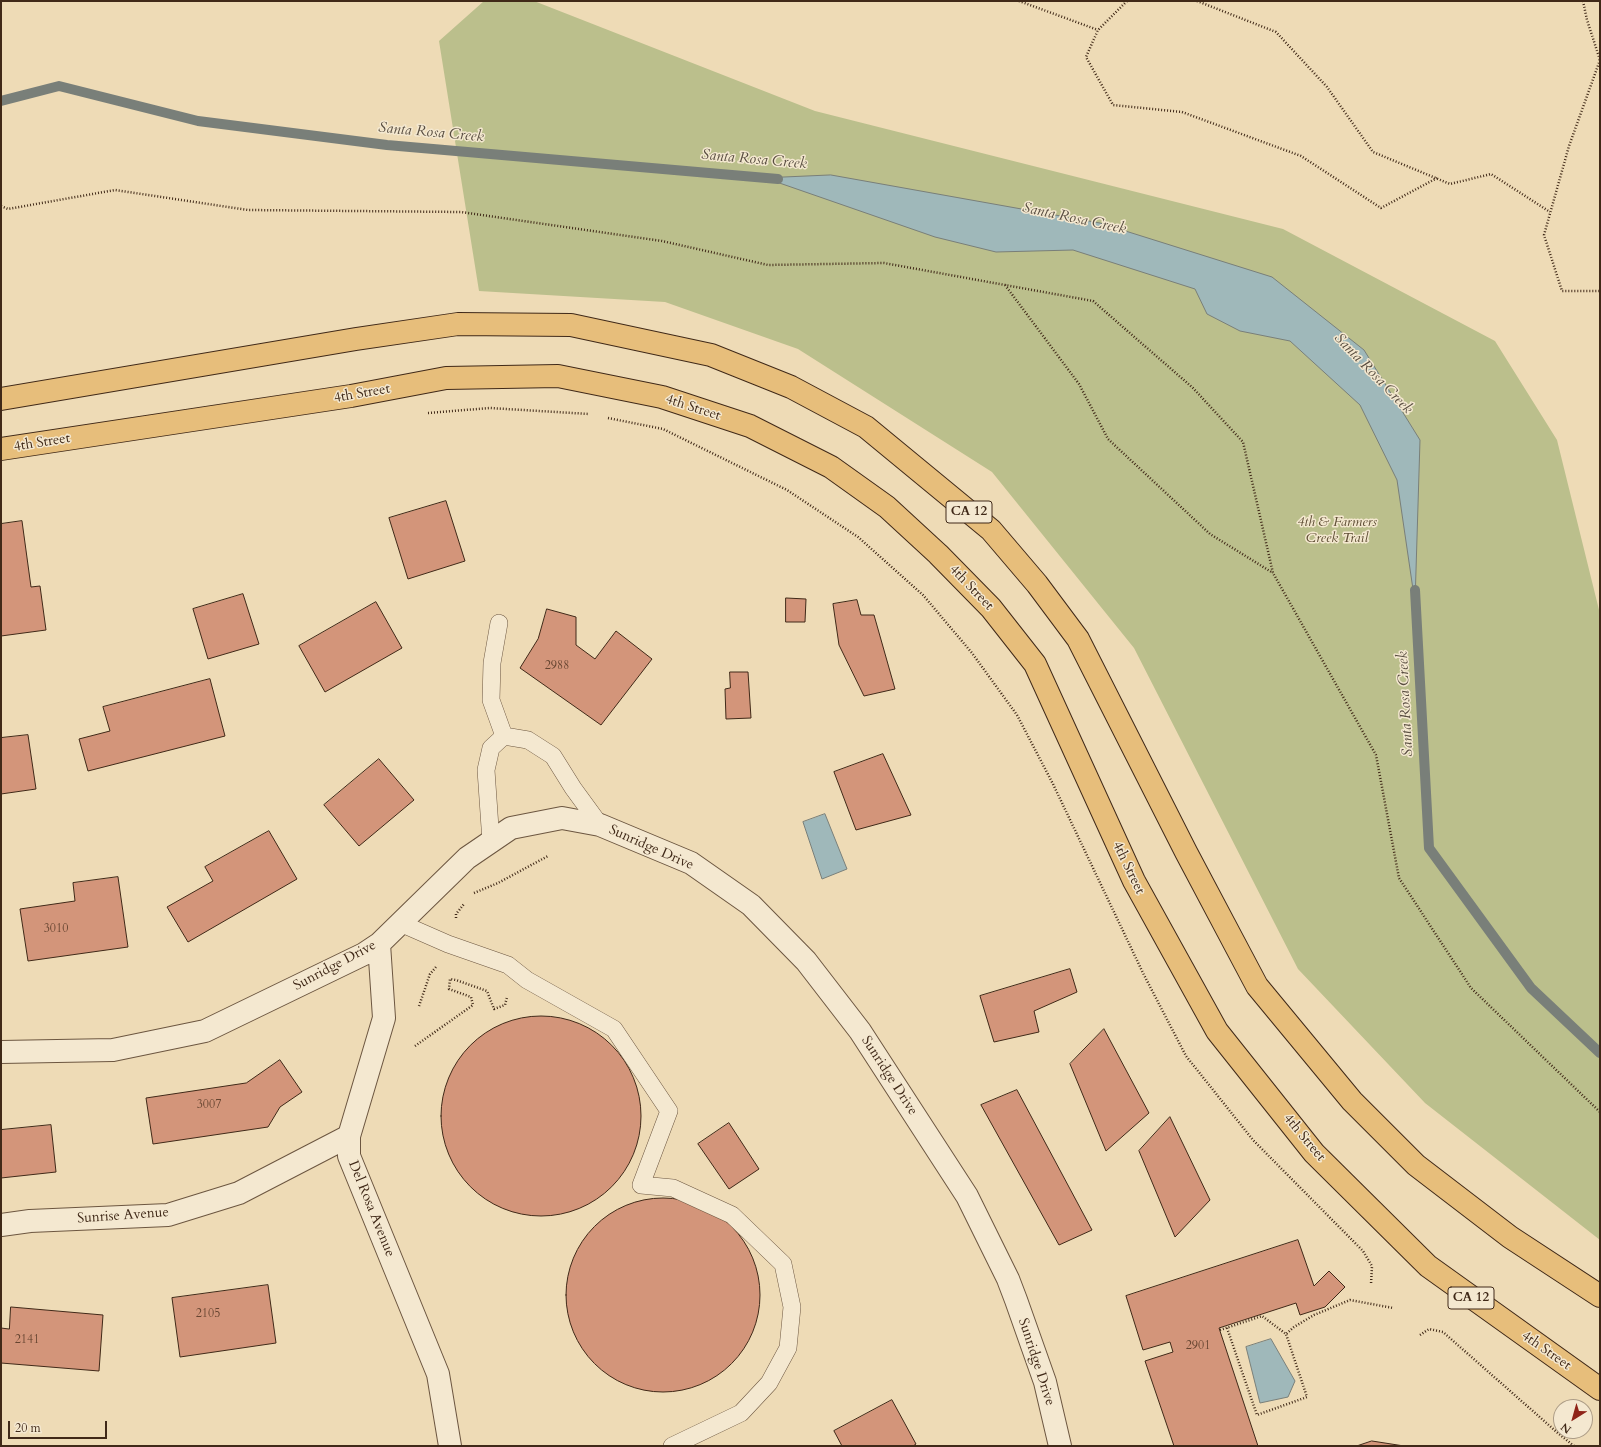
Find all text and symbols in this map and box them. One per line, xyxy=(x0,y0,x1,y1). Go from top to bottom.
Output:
water label: Santa Rosa Creek xyxy=(378,119,484,147)
water label: Santa Rosa Creek xyxy=(701,146,807,174)
water label: Santa Rosa Creek xyxy=(1020,199,1128,239)
water label: Santa Rosa Creek xyxy=(1330,330,1416,418)
street label: 4th Street xyxy=(333,381,391,407)
street label: 4th Street xyxy=(663,391,723,425)
street label: 4th Street xyxy=(13,430,71,456)
road number: CA 12 xyxy=(946,501,992,523)
park label: 4th & Farmers Creek Trail xyxy=(1297,515,1377,548)
street label: 4th Street xyxy=(945,562,997,614)
water label: Santa Rosa Creek xyxy=(1394,651,1418,757)
house number: 2988 xyxy=(545,659,569,673)
street label: Sunridge Drive xyxy=(606,822,696,874)
street label: 4th Street xyxy=(1108,839,1148,897)
house number: 3010 xyxy=(44,922,68,936)
street label: Sunridge Drive xyxy=(291,937,379,995)
street label: Sunridge Drive xyxy=(857,1033,921,1119)
house number: 3007 xyxy=(197,1098,221,1112)
street label: 4th Street xyxy=(1279,1111,1329,1165)
street label: Del Rosa Avenue xyxy=(344,1158,398,1260)
street label: Sunrise Avenue xyxy=(77,1204,169,1228)
road number: CA 12 xyxy=(1448,1287,1494,1309)
house number: 2105 xyxy=(196,1307,220,1321)
street label: Sunridge Drive xyxy=(1014,1316,1058,1408)
street label: 4th Street xyxy=(1518,1328,1574,1374)
house number: 2141 xyxy=(15,1333,39,1347)
house number: 2901 xyxy=(1186,1339,1210,1353)
north arrow xyxy=(1553,1399,1593,1439)
scale bar xyxy=(10,1413,109,1439)
text: N xyxy=(1558,1419,1574,1437)
text: 20 m xyxy=(15,1420,41,1436)

